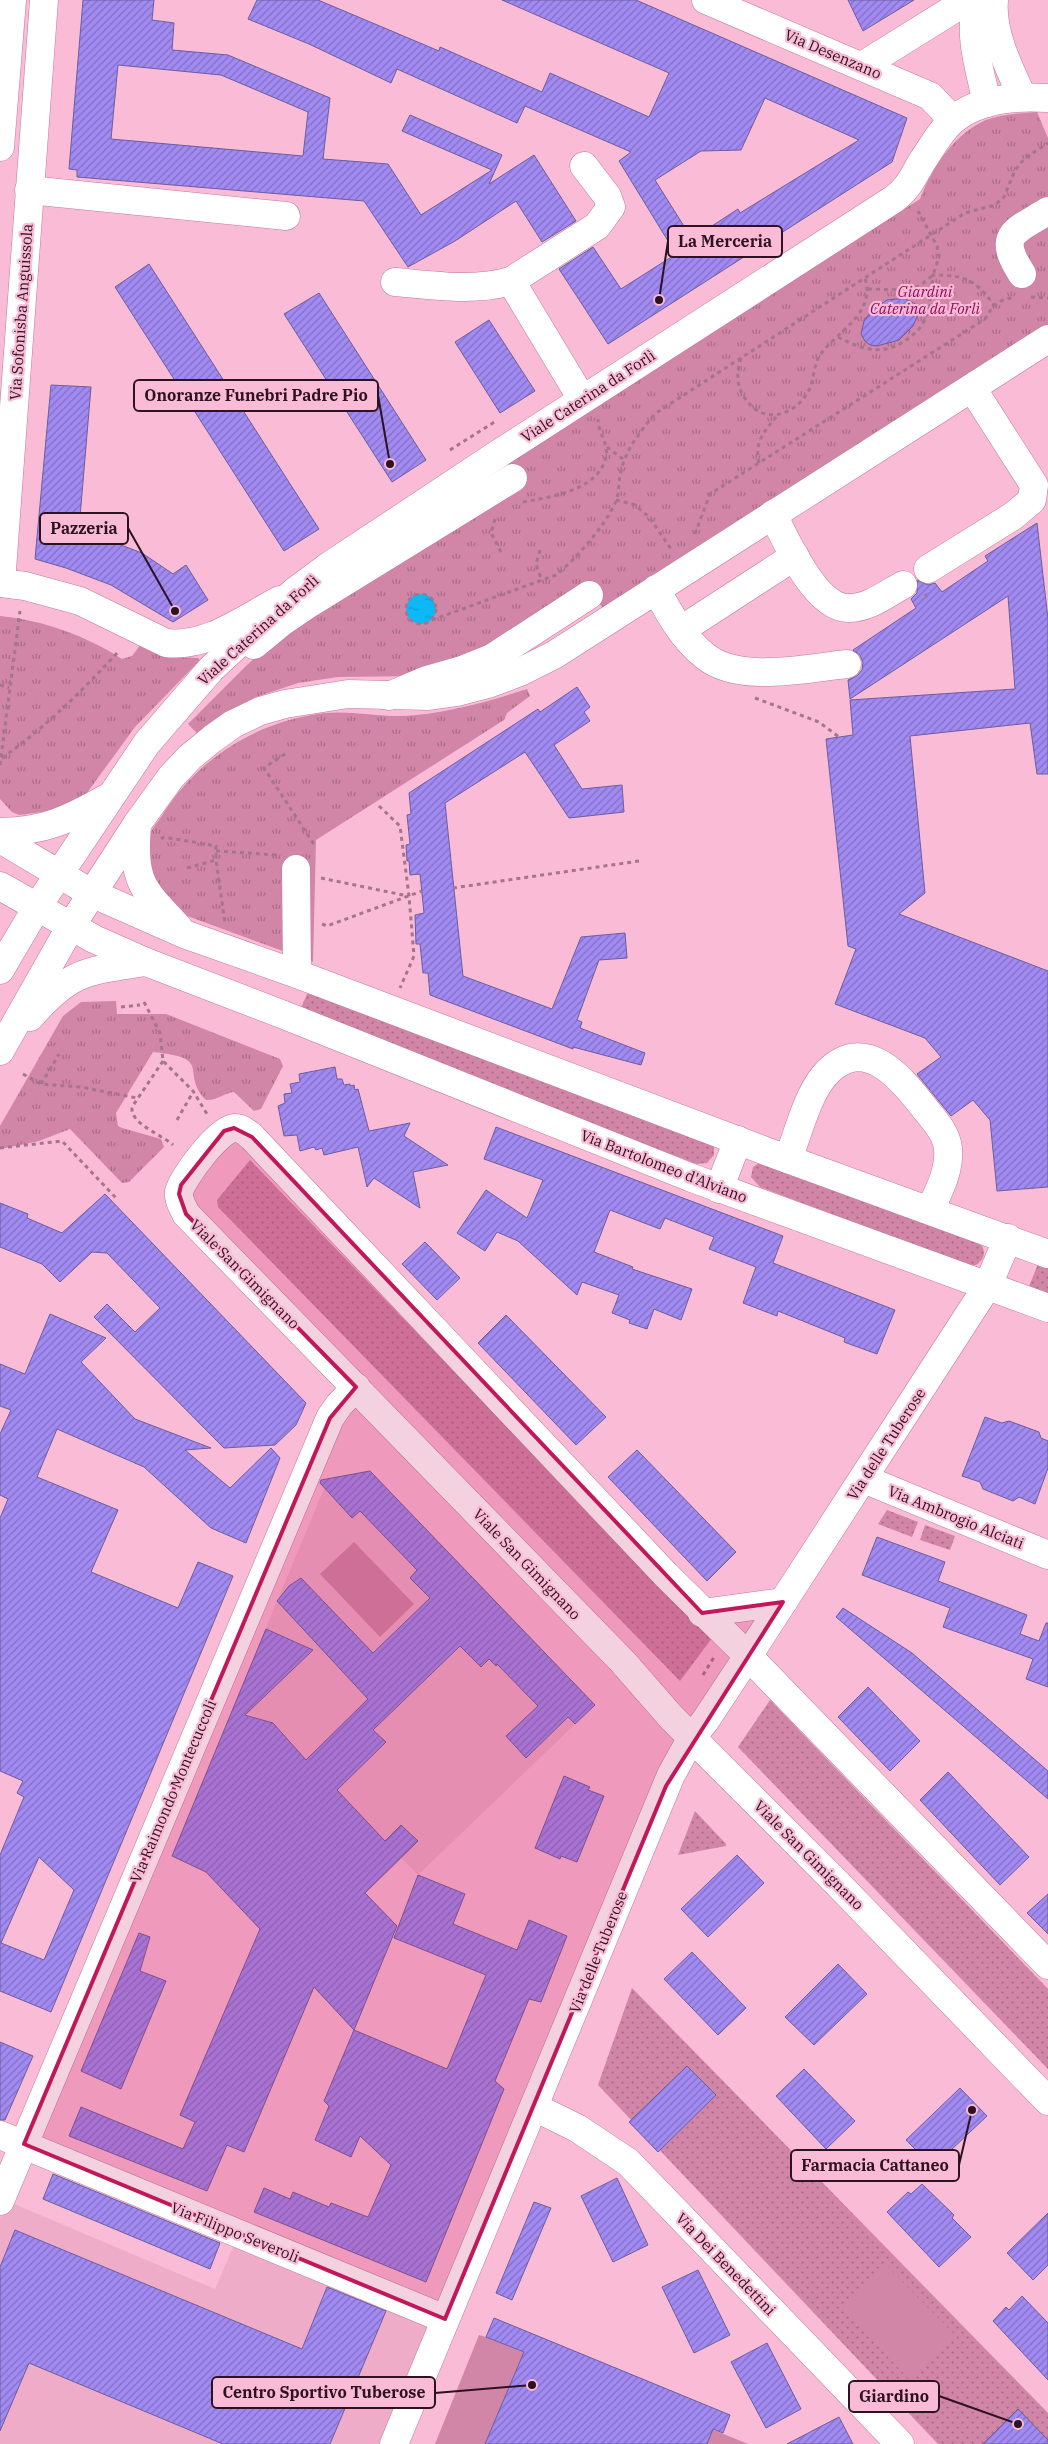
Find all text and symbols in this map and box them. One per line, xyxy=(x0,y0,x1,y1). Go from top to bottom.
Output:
street label: Via Desenzano xyxy=(782,25,884,83)
street label: Via Sofonisba Anguissola xyxy=(5,223,37,401)
callout: La Merceria xyxy=(668,226,782,257)
text: La Merceria xyxy=(678,231,772,251)
park label: Giardini Caterina da Forlì xyxy=(870,282,980,318)
street label: Viale Caterina da Forlì xyxy=(517,345,659,446)
callout: Onoranze Funebri Padre Pio xyxy=(134,380,378,411)
text: Onoranze Funebri Padre Pio xyxy=(144,385,368,405)
callout: Pazzeria xyxy=(40,513,128,544)
text: Pazzeria xyxy=(50,518,118,538)
street label: Viale Caterina da Forlì xyxy=(194,571,323,689)
street label: Via Bartolomeo d'Alviano xyxy=(578,1125,750,1207)
street label: Viale San Gimignano xyxy=(186,1215,304,1333)
street label: Via delle Tuberose xyxy=(843,1384,929,1504)
street label: Via Ambrogio Alciati xyxy=(885,1481,1027,1553)
street label: Viale San Gimignano xyxy=(469,1504,585,1624)
street label: Via Raimondo Montecuccoli xyxy=(126,1696,220,1885)
street label: Viale San Gimignano xyxy=(750,1796,868,1914)
street label: Via delle Tuberose xyxy=(565,1888,631,2016)
callout: Farmacia Cattaneo xyxy=(791,2150,959,2181)
text: Farmacia Cattaneo xyxy=(801,2155,949,2175)
street label: Via Filippo Severoli xyxy=(168,2198,302,2266)
street label: Via Dei Benedettini xyxy=(672,2209,780,2319)
callout: Centro Sportivo Tuberose xyxy=(212,2377,435,2408)
callout: Giardino xyxy=(849,2381,939,2412)
text: Centro Sportivo Tuberose xyxy=(222,2382,426,2402)
text: Giardino xyxy=(859,2386,929,2406)

